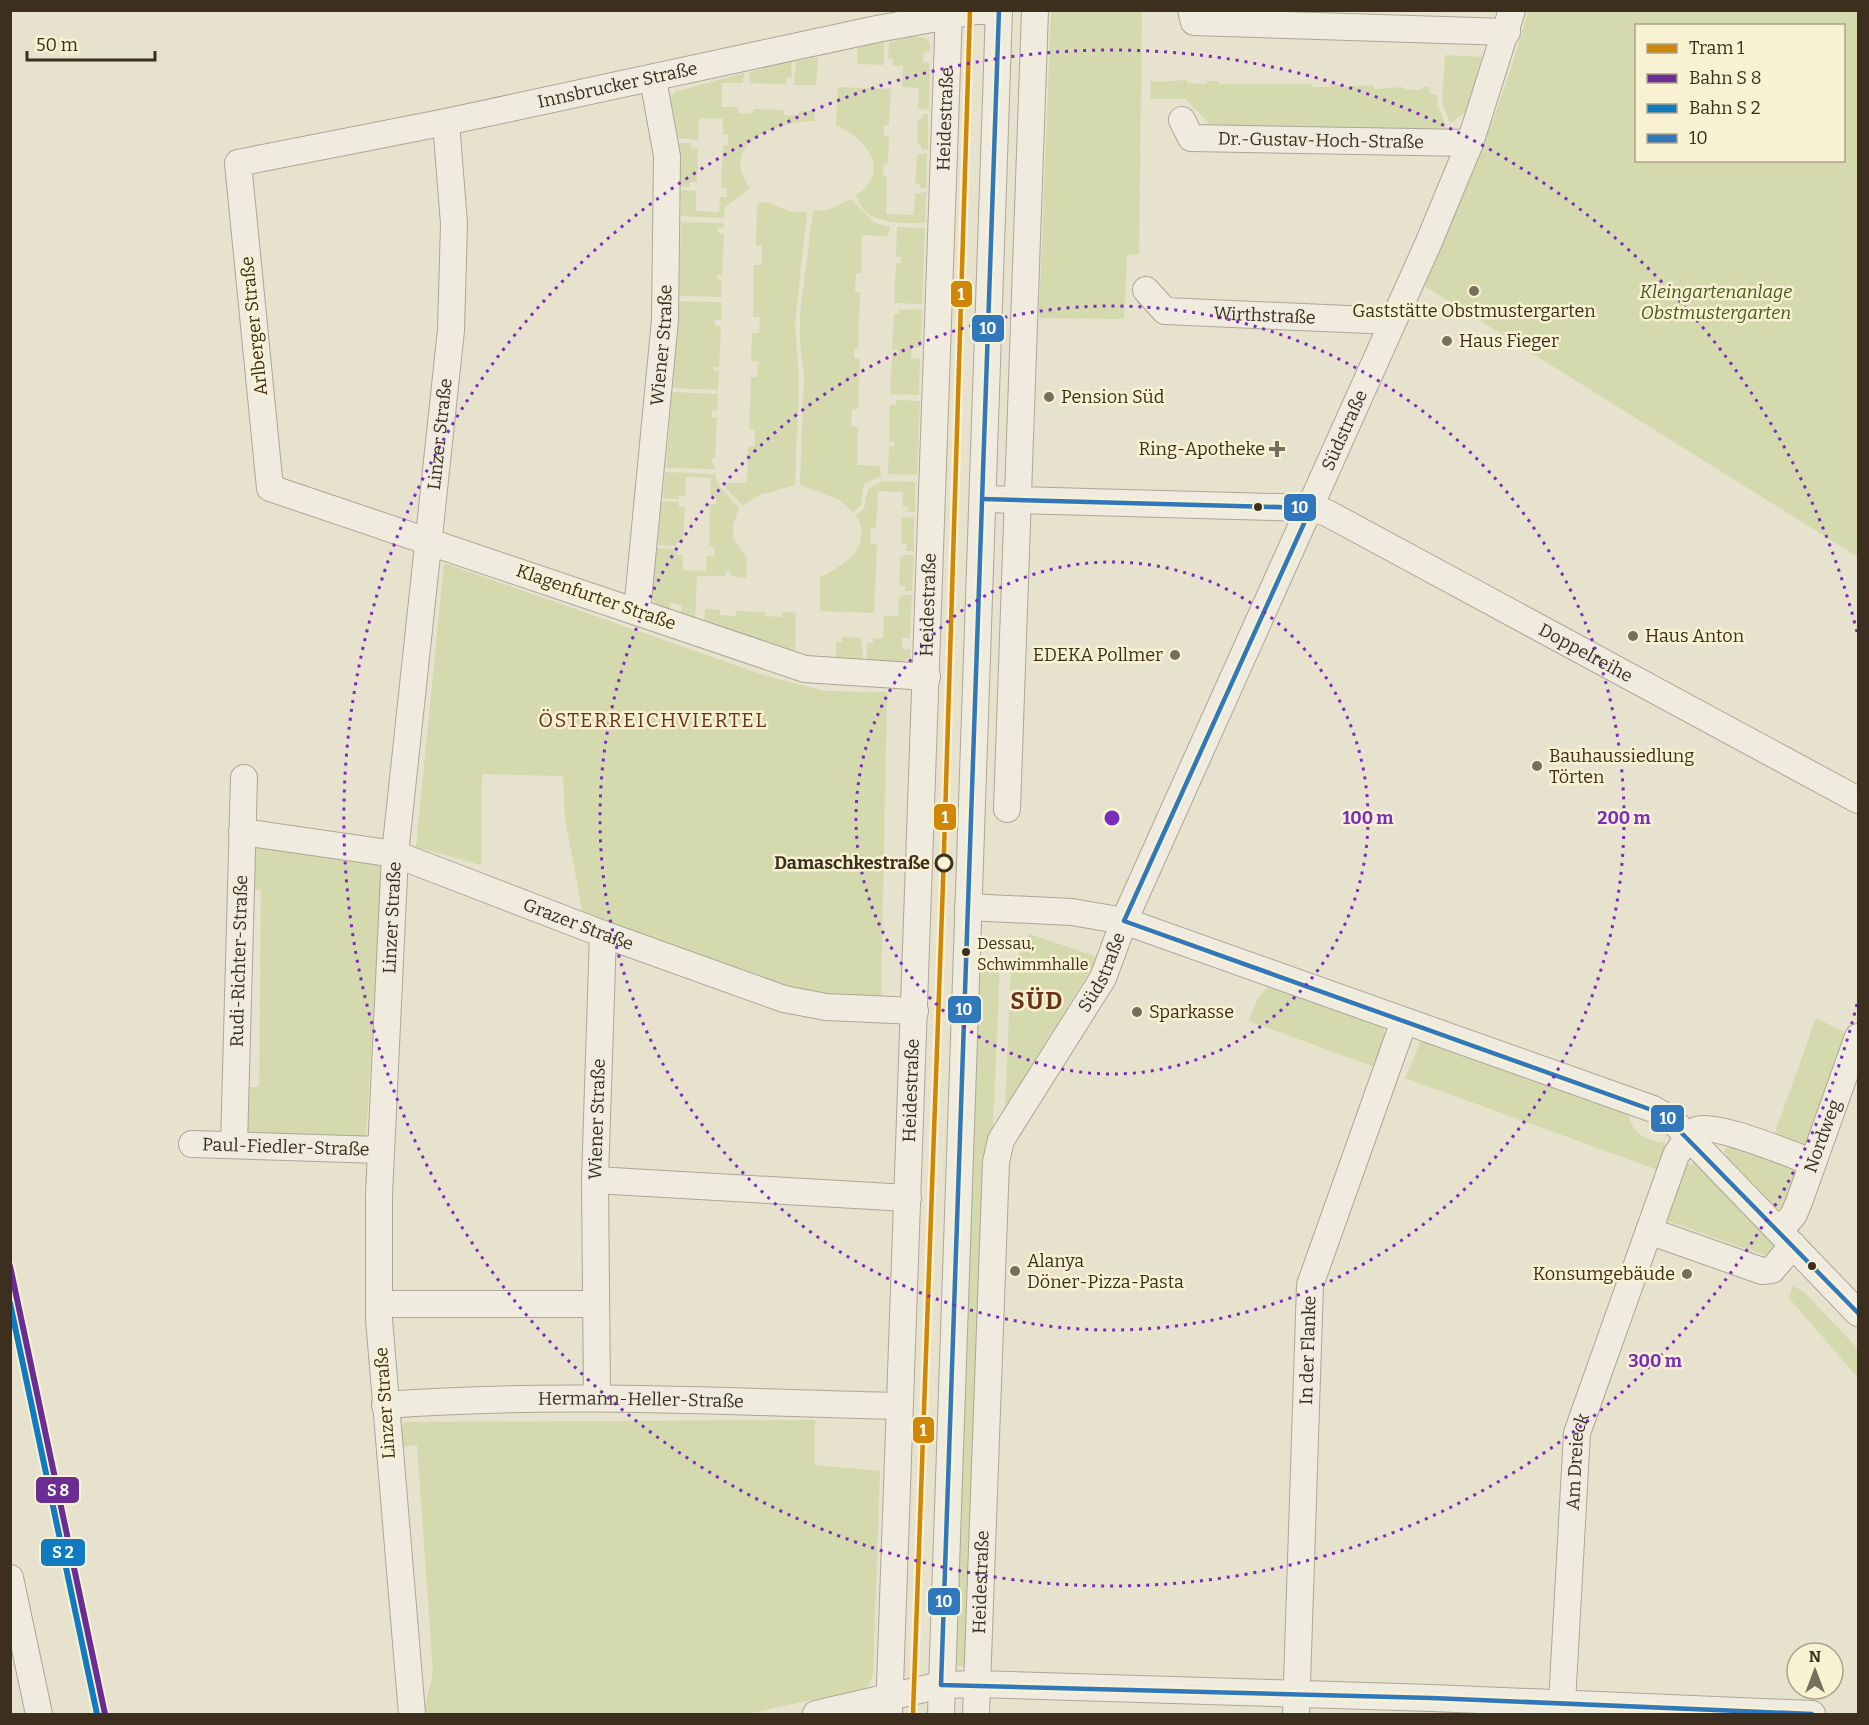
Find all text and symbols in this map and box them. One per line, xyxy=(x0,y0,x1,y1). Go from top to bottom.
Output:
scale bar xyxy=(27,24,154,62)
legend xyxy=(1635,24,1845,162)
text: 50 m xyxy=(36,34,78,56)
text: Tram 1 xyxy=(1689,37,1745,59)
street label: Innsbrucker Straße xyxy=(535,57,699,113)
street label: Heidestraße xyxy=(932,67,958,171)
text: Bahn S 8 xyxy=(1689,67,1761,89)
text: Bahn S 2 xyxy=(1689,97,1760,119)
street label: Dr.-Gustav-Hoch-Straße xyxy=(1218,127,1424,153)
text: 10 xyxy=(1689,127,1708,149)
street label: Arlberger Straße xyxy=(236,255,272,397)
line badge: 1 xyxy=(950,280,973,308)
park label: Kleingartenanlage Obstmustergarten xyxy=(1640,281,1792,324)
street label: Wiener Straße xyxy=(646,284,676,407)
marker: Gaststätte Obstmustergarten xyxy=(1467,284,1481,298)
text: 1 xyxy=(958,285,965,304)
place label: Gaststätte Obstmustergarten xyxy=(1352,300,1596,322)
street label: Wirthstraße xyxy=(1213,302,1316,329)
line badge: 10 xyxy=(971,314,1005,343)
text: 10 xyxy=(979,319,997,338)
place label: Haus Fieger xyxy=(1459,330,1559,352)
marker: Haus Fieger xyxy=(1440,334,1454,348)
street label: Linzer Straße xyxy=(423,377,457,491)
place label: Pension Süd xyxy=(1061,386,1165,408)
street label: Südstraße xyxy=(1317,387,1372,474)
marker: Pension Süd xyxy=(1042,390,1056,404)
place label: Ring-Apotheke xyxy=(1139,438,1265,460)
marker: Ring-Apotheke xyxy=(1270,442,1284,456)
line badge: 10 xyxy=(1283,493,1317,522)
text: 10 xyxy=(1291,498,1309,517)
unlabelled marker xyxy=(1252,501,1264,513)
street label: Heidestraße xyxy=(915,553,941,657)
street label: Klagenfurter Straße xyxy=(513,559,679,635)
street label: Doppelreihe xyxy=(1535,619,1637,687)
place label: Haus Anton xyxy=(1645,625,1745,647)
marker: Haus Anton xyxy=(1626,629,1640,643)
place label: EDEKA Pollmer xyxy=(1033,644,1163,666)
marker: EDEKA Pollmer xyxy=(1168,648,1182,662)
district label: ÖSTERREICHVIERTEL xyxy=(538,708,768,732)
place label: Bauhaussiedlung Törten xyxy=(1549,745,1694,788)
marker: Bauhaussiedlung Törten xyxy=(1530,759,1544,773)
line badge: 1 xyxy=(933,803,957,831)
text: 100 m xyxy=(1342,807,1394,829)
text: 200 m xyxy=(1597,807,1651,829)
text: 1 xyxy=(942,808,949,827)
centre of rings xyxy=(1102,808,1122,828)
place label: Damaschkestraße xyxy=(774,852,930,874)
marker: Damaschkestraße xyxy=(935,854,953,872)
street label: Linzer Straße xyxy=(378,861,406,974)
street label: Rudi-Richter-Straße xyxy=(226,875,252,1047)
street label: Grazer Straße xyxy=(520,893,637,955)
street label: Südstraße xyxy=(1073,929,1130,1016)
place label: Dessau, Schwimmhalle xyxy=(977,934,1089,974)
marker: Dessau, Schwimmhalle xyxy=(960,946,972,958)
district label: SÜD xyxy=(1010,987,1064,1015)
line badge: 10 xyxy=(947,995,982,1024)
text: 10 xyxy=(955,1000,973,1019)
place label: Sparkasse xyxy=(1149,1001,1234,1023)
marker: Sparkasse xyxy=(1130,1005,1144,1019)
street label: Heidestraße xyxy=(898,1038,924,1143)
street label: Wiener Straße xyxy=(584,1058,610,1180)
street label: Nordweg xyxy=(1799,1097,1846,1176)
line badge: 10 xyxy=(1650,1104,1685,1133)
text: 10 xyxy=(1659,1109,1677,1128)
street label: Paul-Fiedler-Straße xyxy=(202,1133,370,1161)
place label: Alanya Döner-Pizza-Pasta xyxy=(1027,1250,1184,1293)
unlabelled marker xyxy=(1806,1260,1818,1272)
place label: Konsumgebäude xyxy=(1533,1263,1675,1285)
marker: Alanya Döner-Pizza-Pasta xyxy=(1008,1264,1022,1278)
marker: Konsumgebäude xyxy=(1680,1267,1694,1281)
street label: In der Flanke xyxy=(1295,1295,1321,1405)
street label: Linzer Straße xyxy=(370,1346,400,1460)
text: 300 m xyxy=(1628,1350,1682,1372)
street label: Hermann-Heller-Straße xyxy=(538,1388,744,1413)
street label: Am Dreieck xyxy=(1562,1409,1594,1511)
line badge: 1 xyxy=(912,1416,935,1444)
text: 1 xyxy=(920,1421,927,1440)
line badge: S 8 xyxy=(35,1476,80,1504)
text: S 8 xyxy=(47,1481,69,1500)
street label: Heidestraße xyxy=(968,1530,994,1634)
line badge: S 2 xyxy=(40,1538,86,1567)
text: S 2 xyxy=(52,1543,74,1562)
line badge: 10 xyxy=(927,1587,961,1616)
text: 10 xyxy=(935,1592,953,1611)
north arrow xyxy=(1785,1641,1845,1701)
text: N xyxy=(1809,1647,1821,1666)

